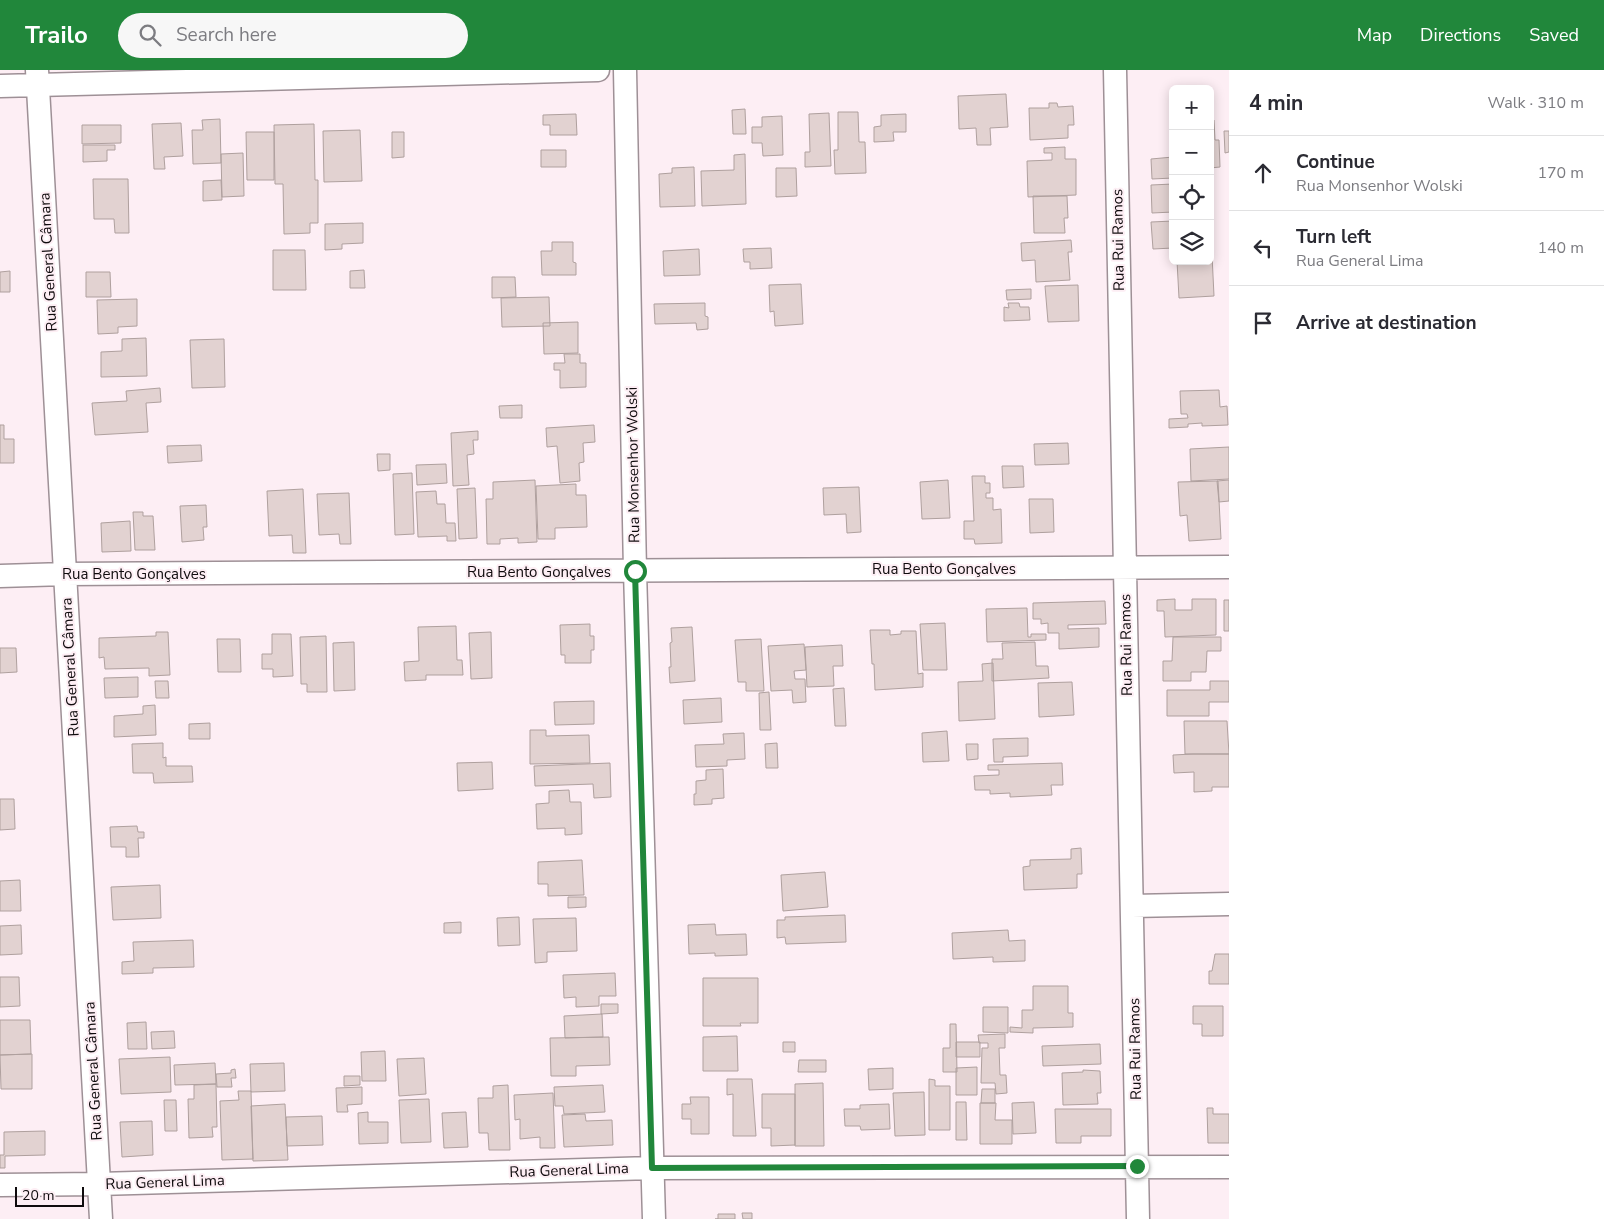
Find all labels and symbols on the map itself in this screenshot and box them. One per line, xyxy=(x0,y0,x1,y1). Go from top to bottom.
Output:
street label: Rua Rui Ramos xyxy=(1107,189,1129,291)
street label: Rua General Câmara xyxy=(34,192,62,332)
street label: Rua Monsenhor Wolski xyxy=(622,387,644,543)
street label: Rua Bento Gonçalves xyxy=(872,559,1016,579)
route start xyxy=(624,560,647,583)
street label: Rua Bento Gonçalves xyxy=(467,562,611,582)
street label: Rua Bento Gonçalves xyxy=(62,564,206,584)
street label: Rua Rui Ramos xyxy=(1115,594,1137,696)
street label: Rua General Câmara xyxy=(56,597,84,737)
street label: Rua Rui Ramos xyxy=(1124,998,1146,1100)
street label: Rua General Câmara xyxy=(79,1001,107,1141)
route end xyxy=(1126,1155,1149,1178)
street label: Rua General Lima xyxy=(509,1158,629,1182)
street label: Rua General Lima xyxy=(105,1170,225,1194)
scale bar xyxy=(15,1184,84,1207)

